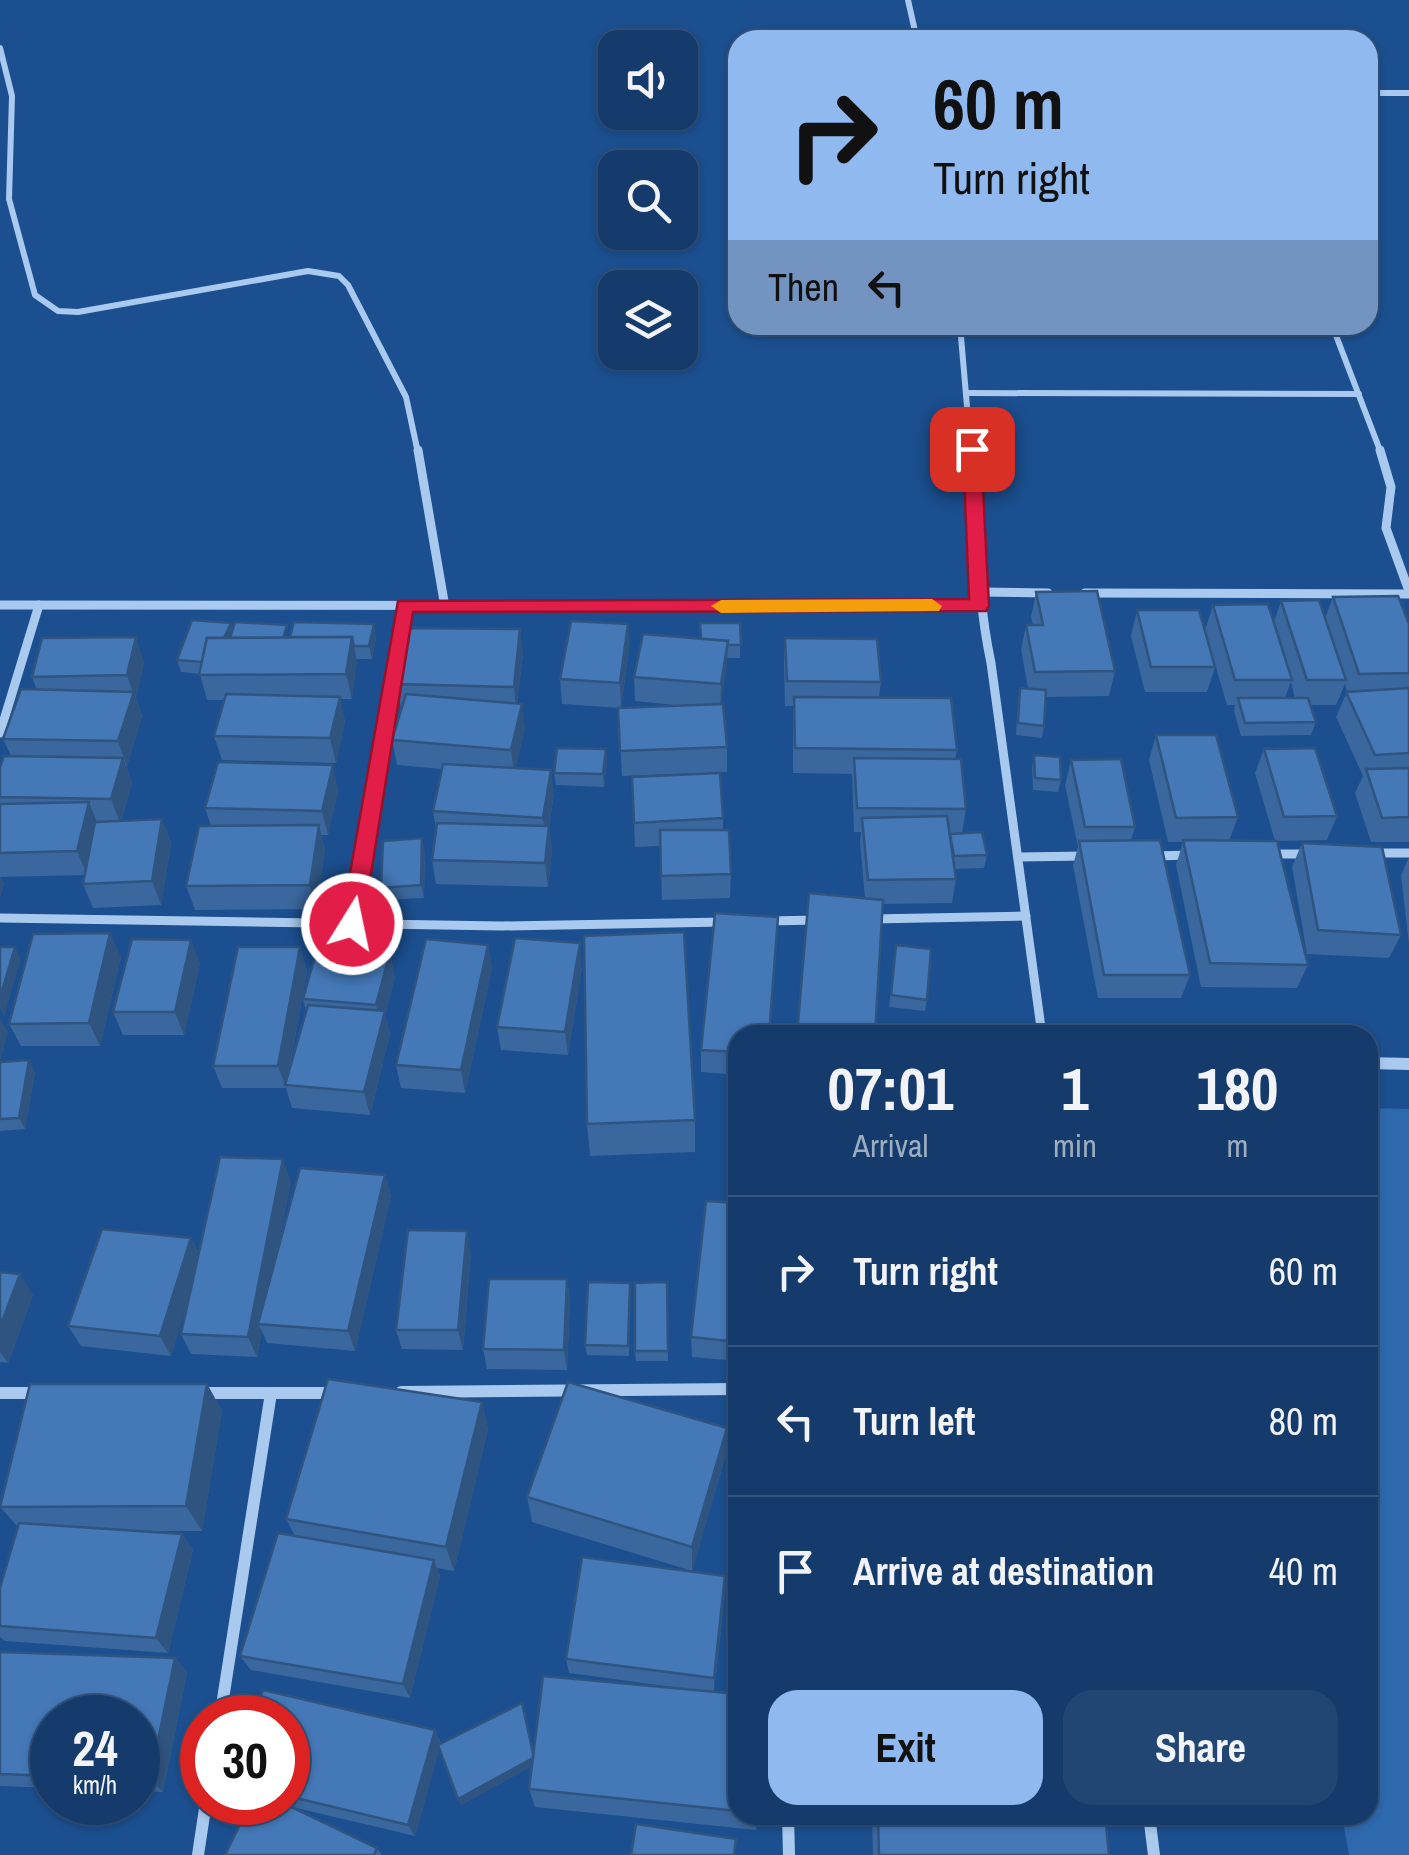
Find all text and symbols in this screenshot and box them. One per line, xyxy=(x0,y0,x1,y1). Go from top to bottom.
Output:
map controls xyxy=(598,30,698,370)
button: sound xyxy=(598,30,698,130)
text: 60 m xyxy=(933,57,1064,151)
icon: right xyxy=(768,70,898,200)
text: Turn right xyxy=(933,147,1090,208)
button: search xyxy=(598,150,698,250)
icon: left xyxy=(859,260,914,315)
text: Then xyxy=(768,262,839,313)
button: layers xyxy=(598,270,698,370)
pin xyxy=(930,407,1015,492)
icon: arrive xyxy=(945,422,1000,477)
position arrow xyxy=(300,872,404,976)
text: 07:01 xyxy=(828,1048,953,1129)
text: 1 xyxy=(1061,1048,1089,1129)
text: 180 xyxy=(1196,1048,1278,1129)
text: Arrival xyxy=(853,1124,928,1167)
text: min xyxy=(1053,1124,1097,1167)
text: m xyxy=(1226,1124,1248,1167)
icon: right xyxy=(768,1244,823,1299)
text: Turn right xyxy=(853,1246,998,1297)
text: 60 m xyxy=(1269,1246,1338,1297)
icon: left xyxy=(768,1394,823,1449)
text: Turn left xyxy=(853,1396,975,1447)
text: 80 m xyxy=(1269,1396,1338,1447)
icon: arrive xyxy=(768,1544,823,1599)
text: Arrive at destination xyxy=(853,1546,1154,1597)
text: 40 m xyxy=(1269,1546,1338,1597)
button: Exit xyxy=(768,1690,1043,1805)
button: Share xyxy=(1063,1690,1338,1805)
speed limit sign: 30 xyxy=(180,1695,310,1825)
text: 24 xyxy=(72,1714,118,1782)
text: km/h xyxy=(73,1768,117,1802)

